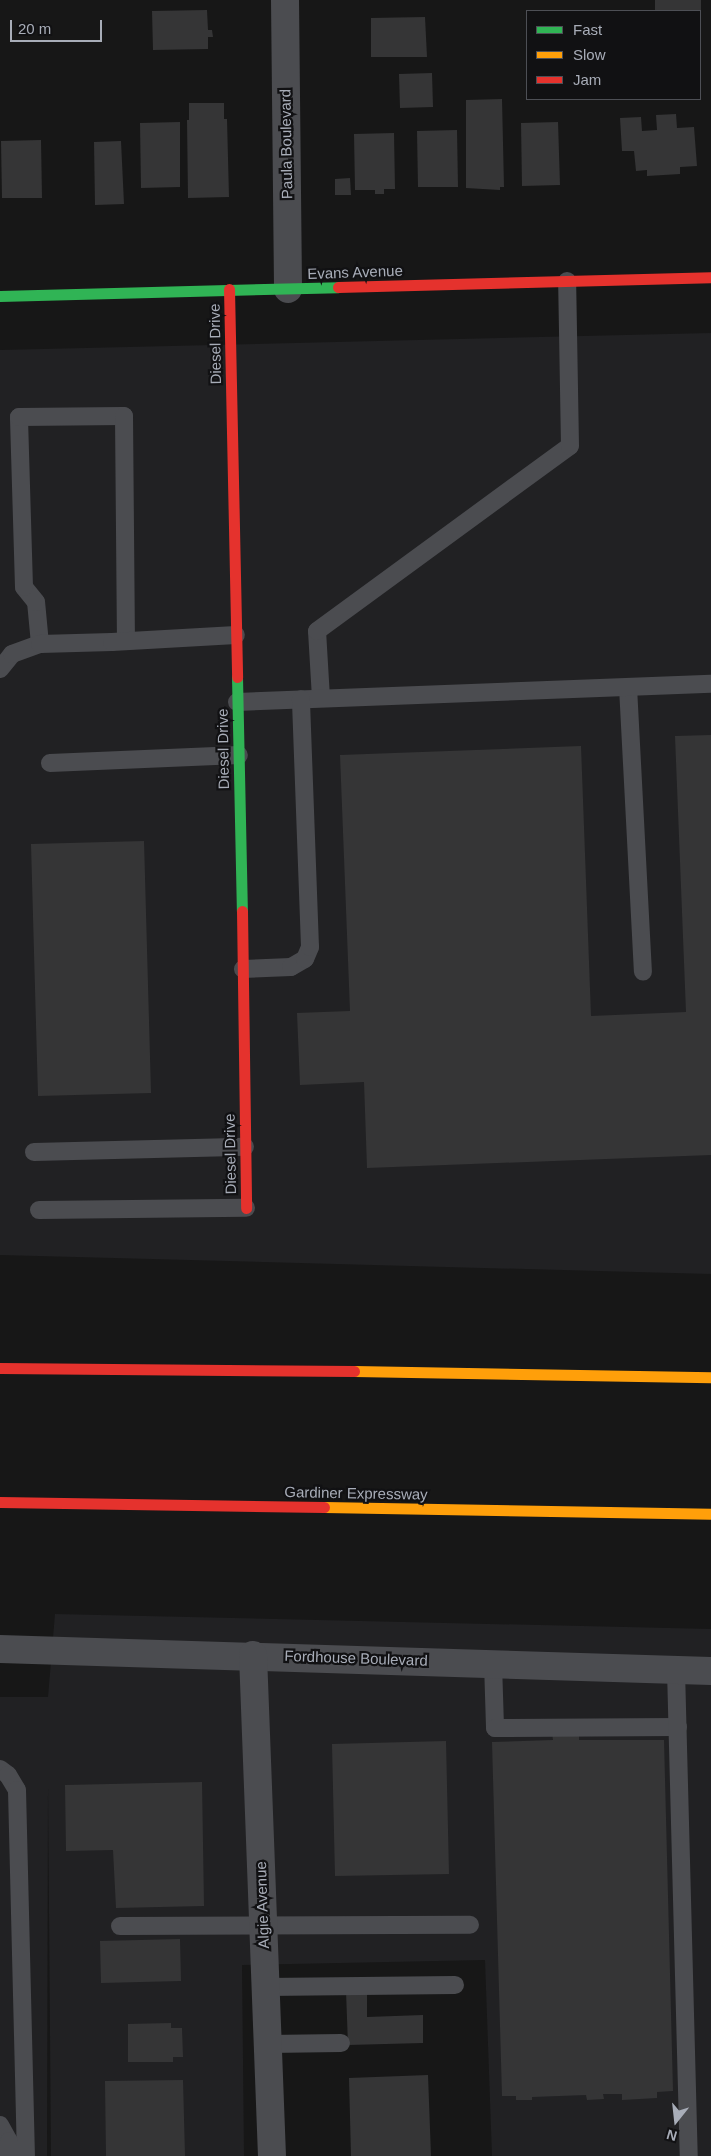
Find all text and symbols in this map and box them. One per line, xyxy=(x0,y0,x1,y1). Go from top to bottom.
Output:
scale bar xyxy=(12,10,105,42)
legend xyxy=(526,10,701,100)
text: 20 m xyxy=(18,20,51,37)
text: Fast xyxy=(573,21,602,38)
text: Slow xyxy=(573,46,606,63)
text: Jam xyxy=(573,71,601,88)
street label: Paula Boulevard xyxy=(276,89,296,199)
street label: Evans Avenue xyxy=(306,261,404,283)
street label: Diesel Drive xyxy=(205,303,225,385)
street label: Diesel Drive xyxy=(213,708,233,790)
street label: Diesel Drive xyxy=(220,1113,240,1195)
street label: Gardiner Expressway xyxy=(284,1483,428,1503)
street label: Fordhouse Boulevard xyxy=(284,1647,428,1669)
street label: Algie Avenue xyxy=(251,1861,273,1949)
north arrow xyxy=(651,2096,701,2146)
text: N xyxy=(665,2126,679,2145)

